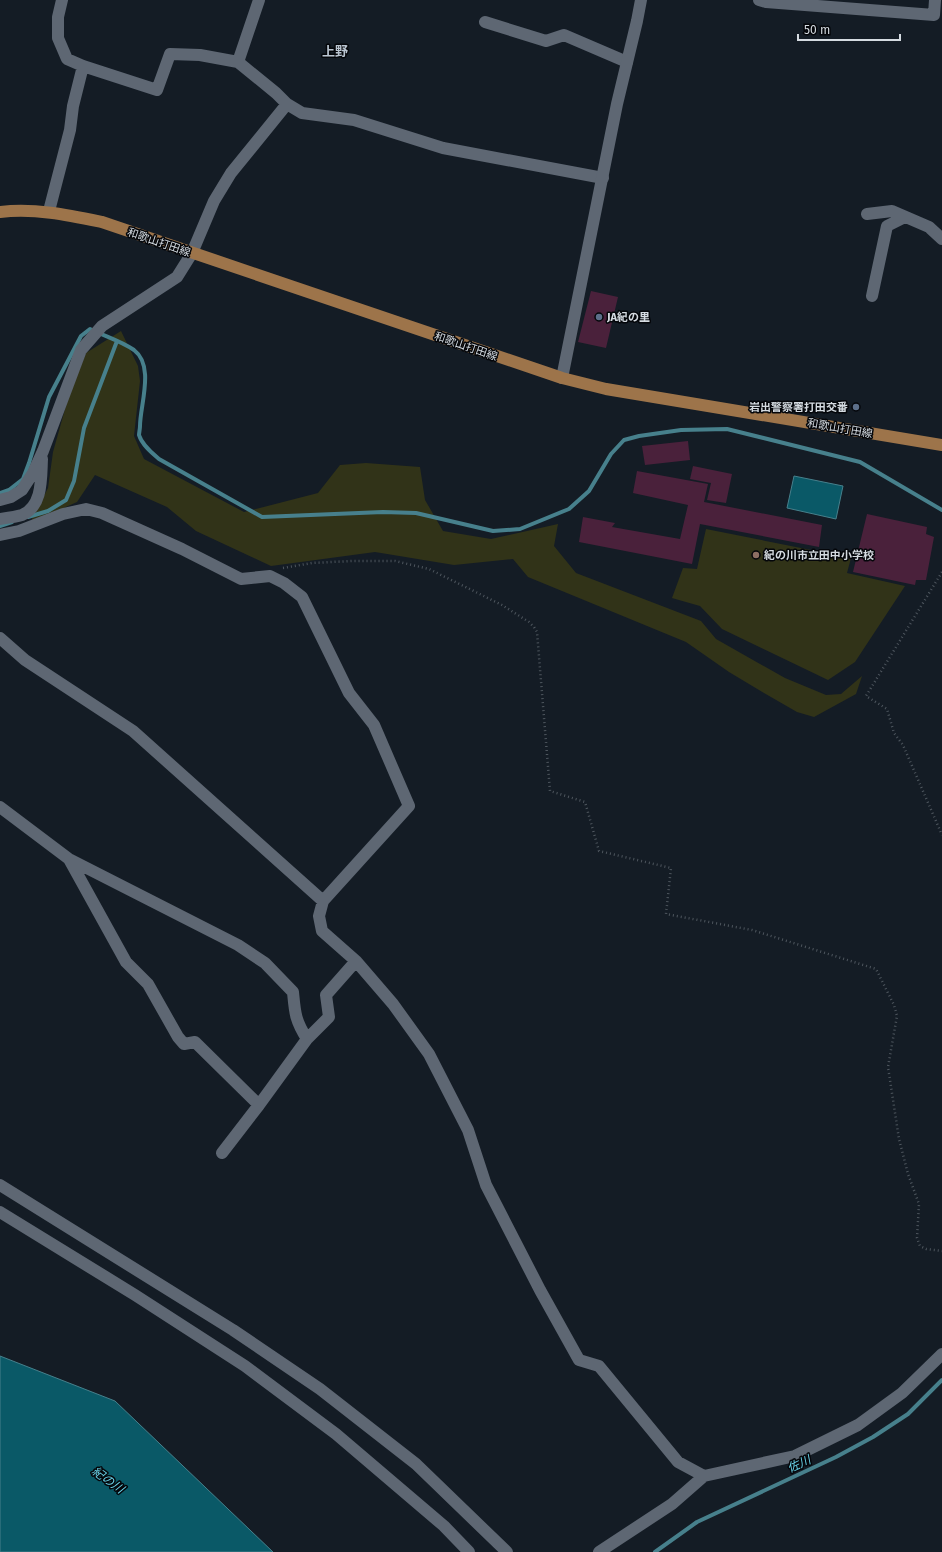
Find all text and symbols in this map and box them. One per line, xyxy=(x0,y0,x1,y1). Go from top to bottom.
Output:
scale bar xyxy=(798,16,900,42)
text: 50 m xyxy=(804,23,830,37)
district label: 上野 xyxy=(322,44,348,59)
street label: 和歌山打田線 xyxy=(126,226,192,259)
place label: JA紀の里 xyxy=(606,311,650,324)
marker: JA紀の里 xyxy=(594,312,604,322)
street label: 和歌山打田線 xyxy=(433,330,499,363)
place label: 岩出警察署打田交番 xyxy=(749,401,848,414)
marker: 岩出警察署打田交番 xyxy=(851,402,861,412)
street label: 和歌山打田線 xyxy=(806,416,874,441)
place label: 紀の川市立田中小学校 xyxy=(764,549,874,562)
marker: 紀の川市立田中小学校 xyxy=(751,550,761,560)
water label: 佐川 xyxy=(785,1452,815,1475)
water label: 紀の川 xyxy=(89,1464,128,1497)

